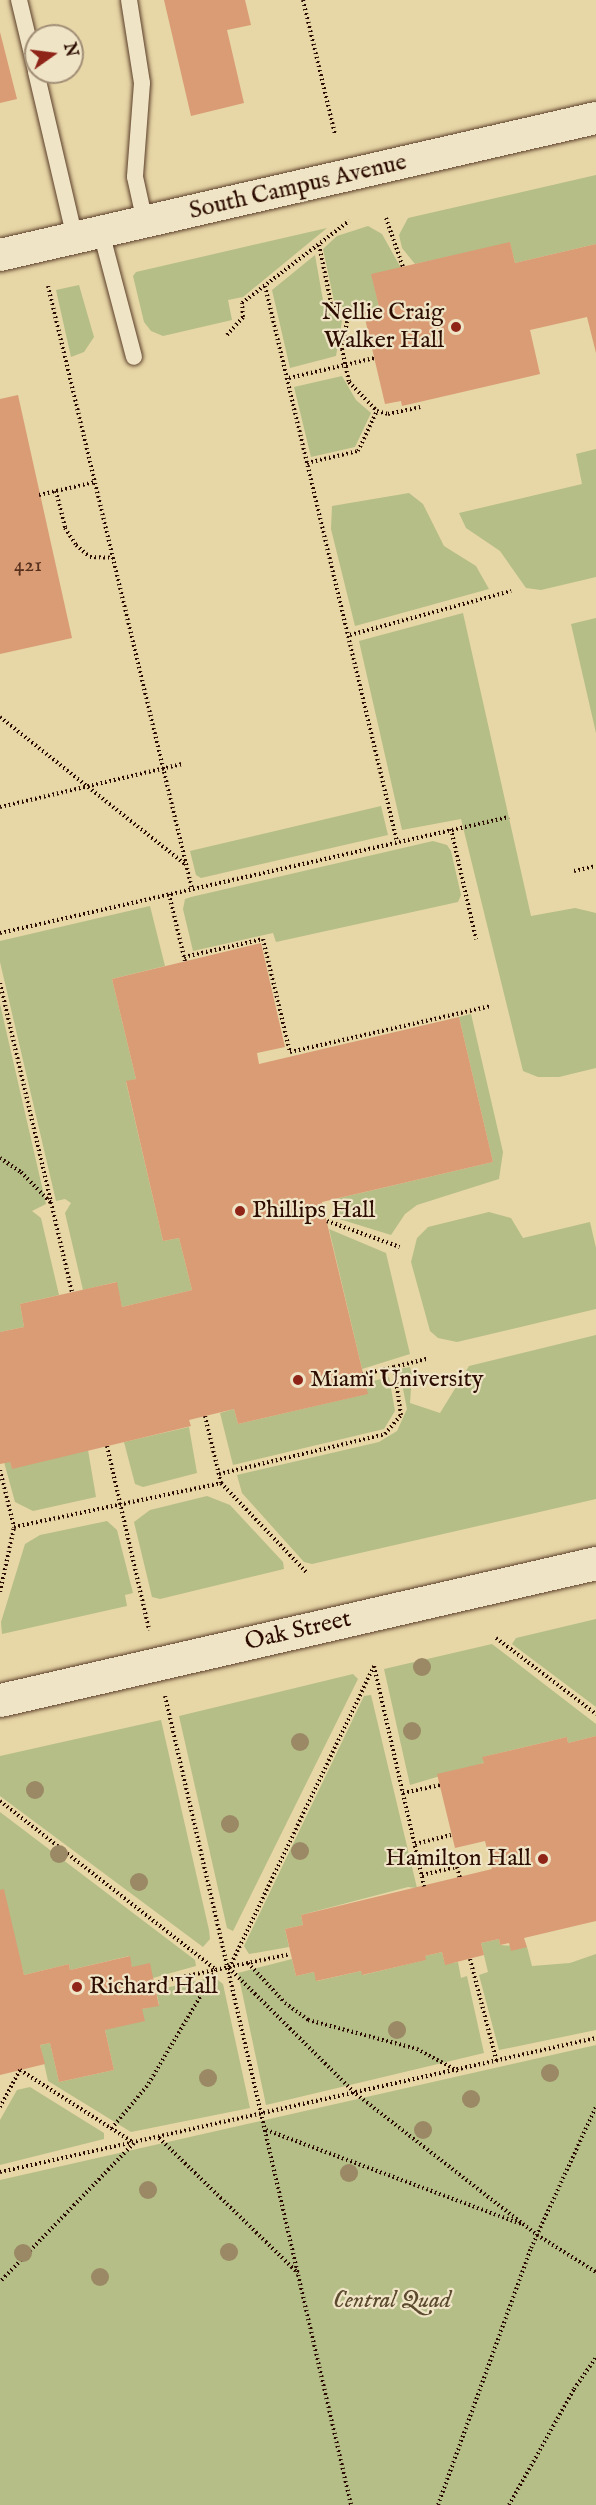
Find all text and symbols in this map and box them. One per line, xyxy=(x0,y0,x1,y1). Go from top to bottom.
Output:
north arrow xyxy=(24,24,84,84)
text: N xyxy=(58,41,81,59)
street label: South Campus Avenue xyxy=(186,148,410,226)
place label: Nellie Craig Walker Hall xyxy=(321,299,444,355)
marker: Nellie Craig Walker Hall xyxy=(449,320,463,334)
house number: 421 xyxy=(14,553,42,579)
place label: Phillips Hall xyxy=(252,1197,375,1225)
marker: Phillips Hall xyxy=(233,1204,247,1218)
place label: Miami University xyxy=(310,1366,484,1394)
marker: Miami University xyxy=(291,1373,305,1387)
street label: Oak Street xyxy=(242,1605,354,1657)
place label: Hamilton Hall xyxy=(385,1845,531,1873)
marker: Hamilton Hall xyxy=(536,1852,550,1866)
place label: Richard Hall xyxy=(89,1973,218,2001)
marker: Richard Hall xyxy=(70,1980,84,1994)
park label: Central Quad xyxy=(333,2287,451,2315)

